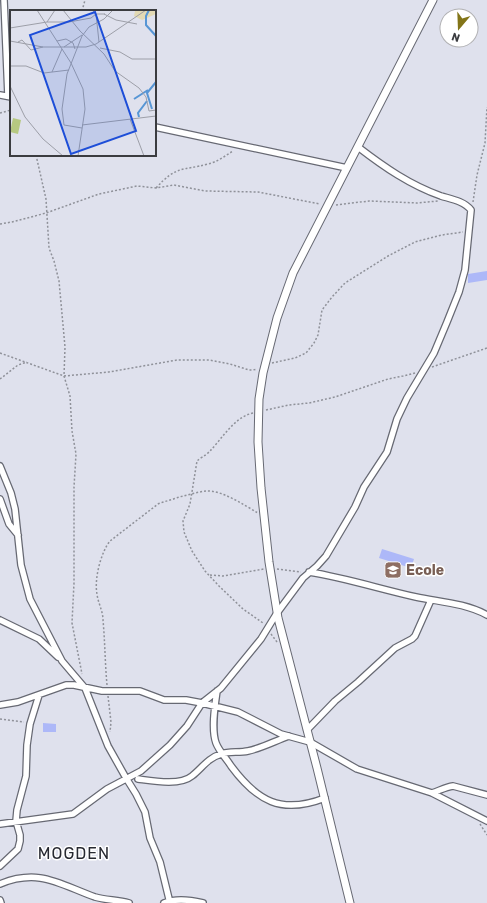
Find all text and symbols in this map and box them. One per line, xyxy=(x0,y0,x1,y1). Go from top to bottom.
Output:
north arrow xyxy=(439,8,479,48)
inset map xyxy=(10,10,156,156)
text: N xyxy=(450,30,462,44)
school or university icon: Ecole xyxy=(383,560,403,580)
place label: Ecole xyxy=(406,562,444,579)
district label: MOGDEN xyxy=(38,844,110,863)

